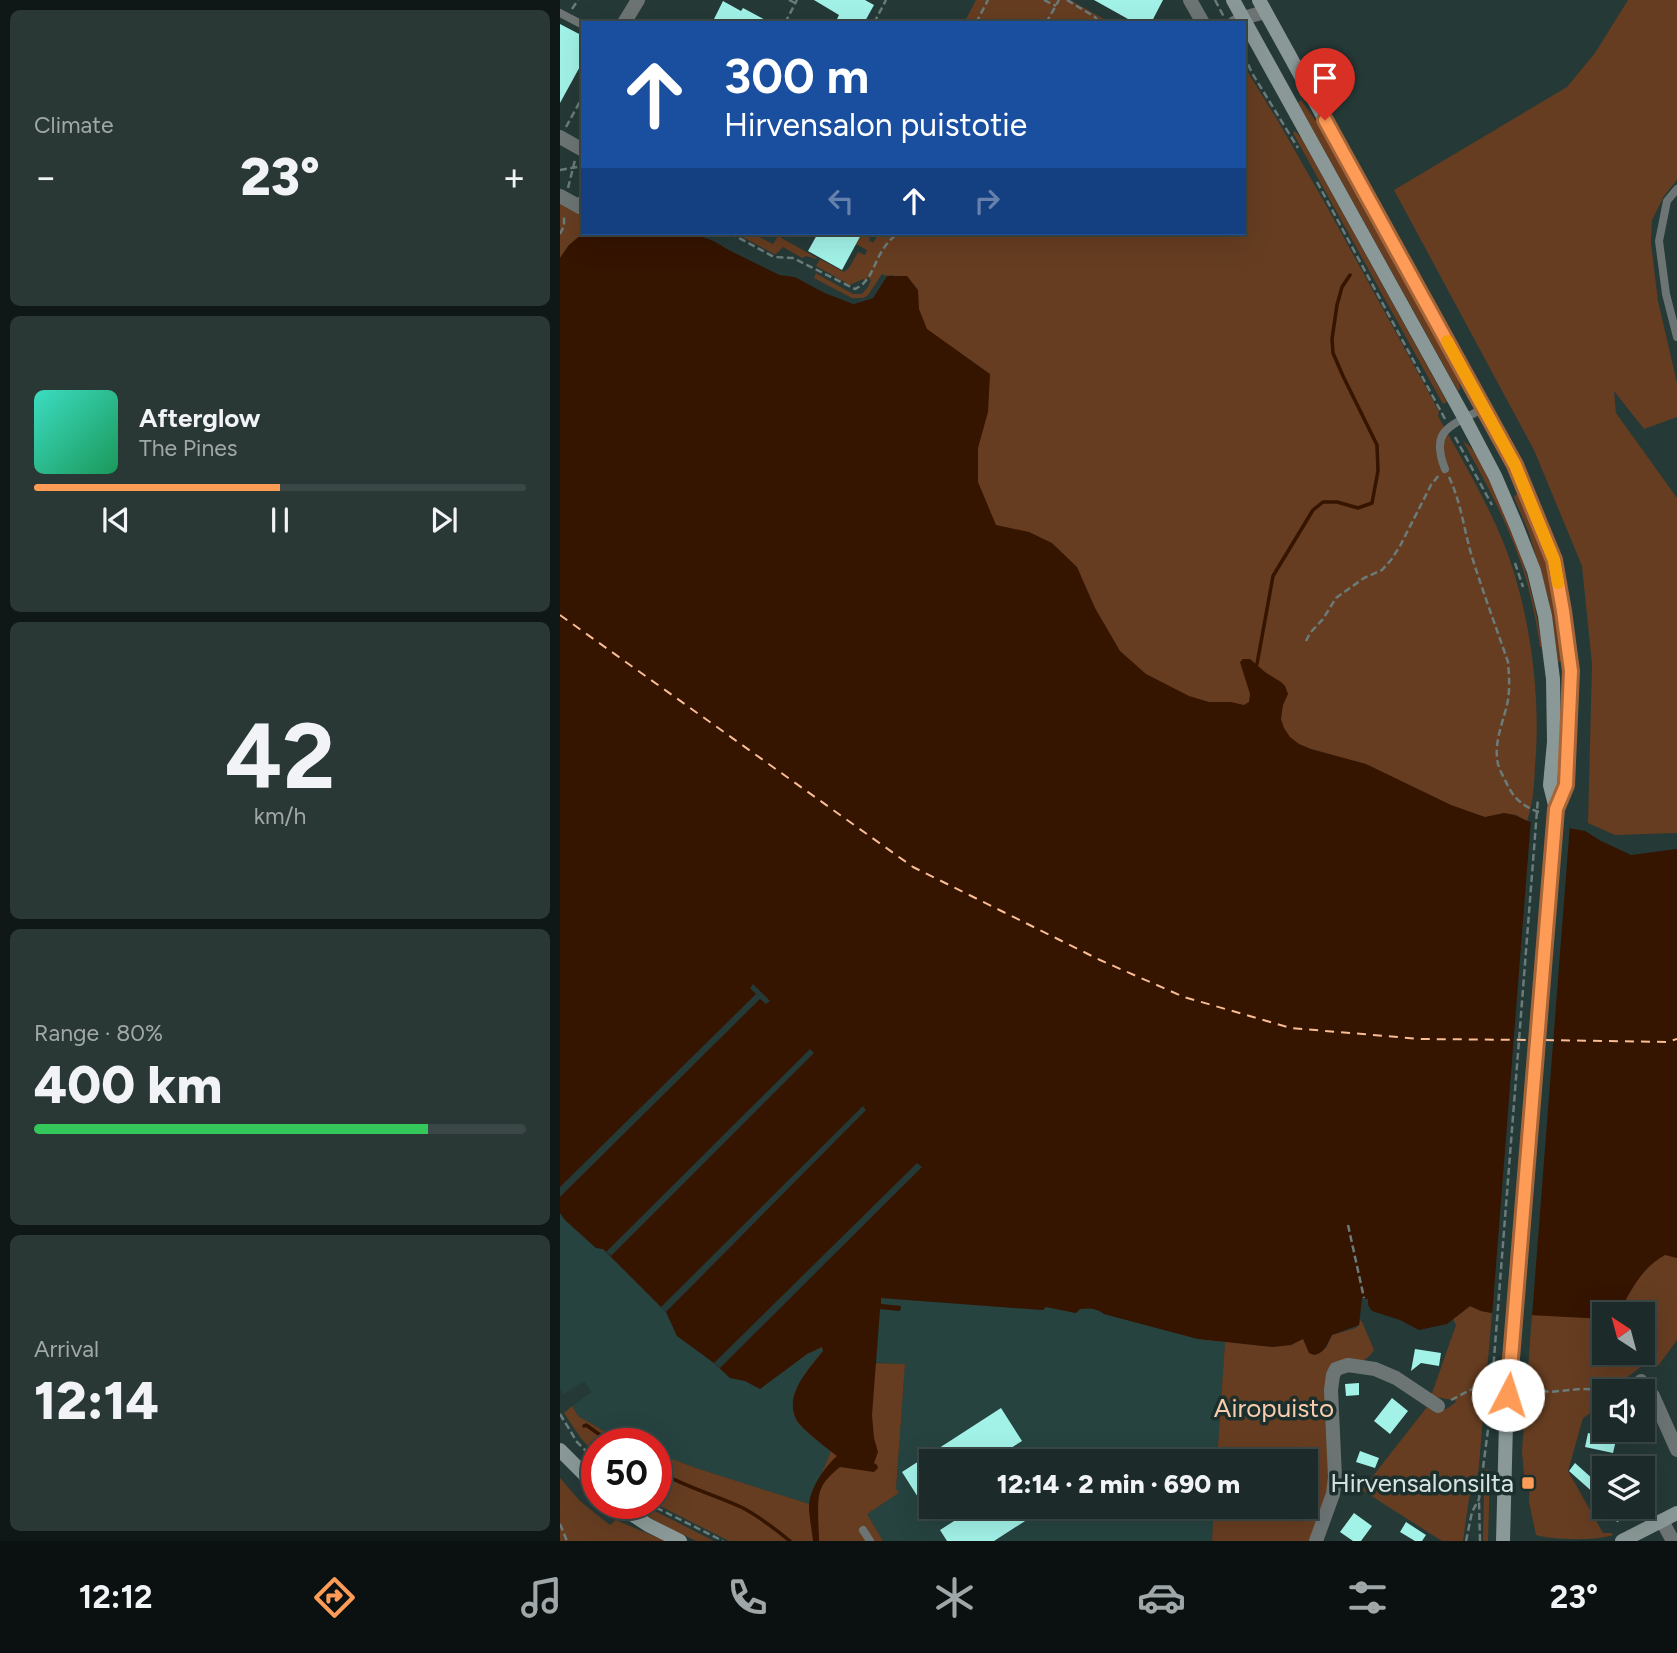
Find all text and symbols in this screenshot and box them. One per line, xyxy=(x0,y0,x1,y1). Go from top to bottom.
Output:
text: 300 m xyxy=(724,46,869,105)
pin xyxy=(1295,48,1355,120)
icon: ahead xyxy=(609,49,700,140)
icon: arrive xyxy=(1306,59,1344,97)
text: Hirvensalon puistotie xyxy=(724,106,1027,144)
text: Climate xyxy=(34,111,113,139)
text: 23° xyxy=(240,146,320,208)
text: − xyxy=(34,154,58,200)
text: + xyxy=(502,154,526,200)
icon: left xyxy=(822,182,860,220)
icon: ahead xyxy=(895,182,933,220)
icon: right xyxy=(968,182,1006,220)
text: Afterglow xyxy=(139,402,261,434)
text: The Pines xyxy=(139,434,238,462)
icon: previous xyxy=(97,501,135,539)
icon: pause xyxy=(261,501,299,539)
icon: next xyxy=(425,501,463,539)
text: 42 xyxy=(225,702,335,811)
text: km/h xyxy=(254,802,306,830)
text: Range · 80% xyxy=(34,1019,163,1047)
text: 400 km xyxy=(34,1054,222,1116)
north arrow xyxy=(1592,1302,1656,1365)
map controls xyxy=(1592,1302,1655,1519)
text: Arrival xyxy=(34,1335,99,1363)
position arrow xyxy=(1471,1358,1545,1432)
text: 12:14 xyxy=(34,1370,159,1432)
button: sound xyxy=(1592,1379,1655,1442)
park label: Airopuisto xyxy=(1214,1392,1334,1424)
speed limit sign: 50 xyxy=(581,1428,672,1519)
button: layers xyxy=(1592,1456,1655,1519)
place label: Hirvensalonsilta xyxy=(1330,1467,1514,1499)
text: 12:14 · 2 min · 690 m xyxy=(997,1468,1240,1500)
marker: Hirvensalonsilta xyxy=(1520,1475,1536,1491)
icon: directions xyxy=(310,1573,359,1622)
icon: music xyxy=(517,1573,566,1622)
icon: phone xyxy=(723,1573,772,1622)
icon: climate xyxy=(930,1573,979,1622)
icon: car xyxy=(1137,1573,1186,1622)
icon: filters xyxy=(1343,1573,1392,1622)
text: 12:12 xyxy=(79,1578,153,1616)
text: 23° xyxy=(1550,1578,1598,1616)

